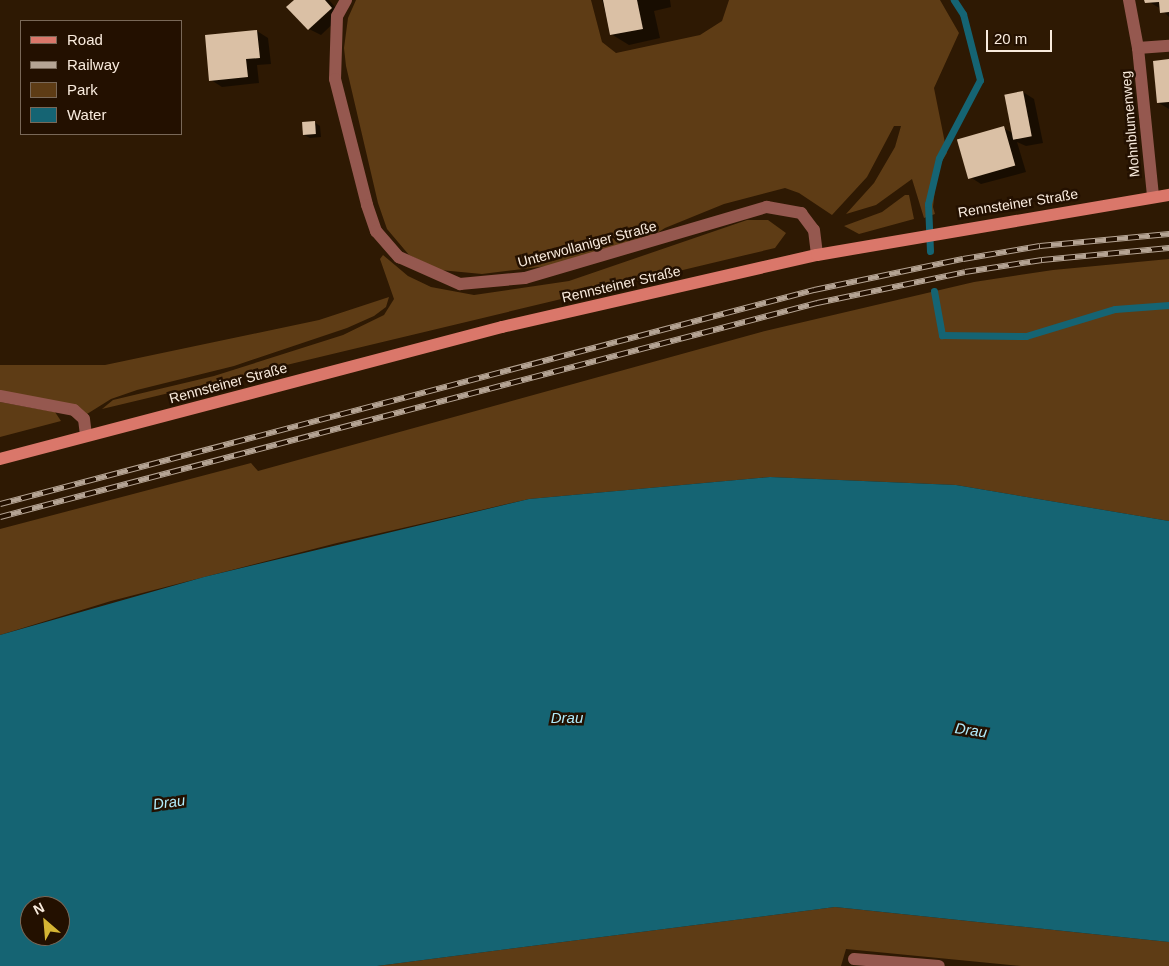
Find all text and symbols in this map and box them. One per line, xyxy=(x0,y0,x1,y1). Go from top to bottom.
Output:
legend xyxy=(20,20,182,135)
scale bar xyxy=(989,20,1055,52)
text: 20 m xyxy=(994,30,1027,47)
text: Road xyxy=(67,31,103,48)
text: Railway xyxy=(67,56,120,73)
street label: Mohnblumenweg xyxy=(1117,70,1143,178)
text: Park xyxy=(67,81,98,98)
text: Water xyxy=(67,106,106,123)
street label: Rennsteiner Straße xyxy=(957,185,1079,221)
street label: Unterwollaniger Straße xyxy=(516,217,658,271)
street label: Rennsteiner Straße xyxy=(560,262,682,306)
street label: Rennsteiner Straße xyxy=(167,359,289,407)
water label: Drau xyxy=(551,709,583,727)
water label: Drau xyxy=(954,719,988,741)
water label: Drau xyxy=(152,791,186,813)
north arrow xyxy=(20,896,70,946)
text: N xyxy=(31,899,47,918)

